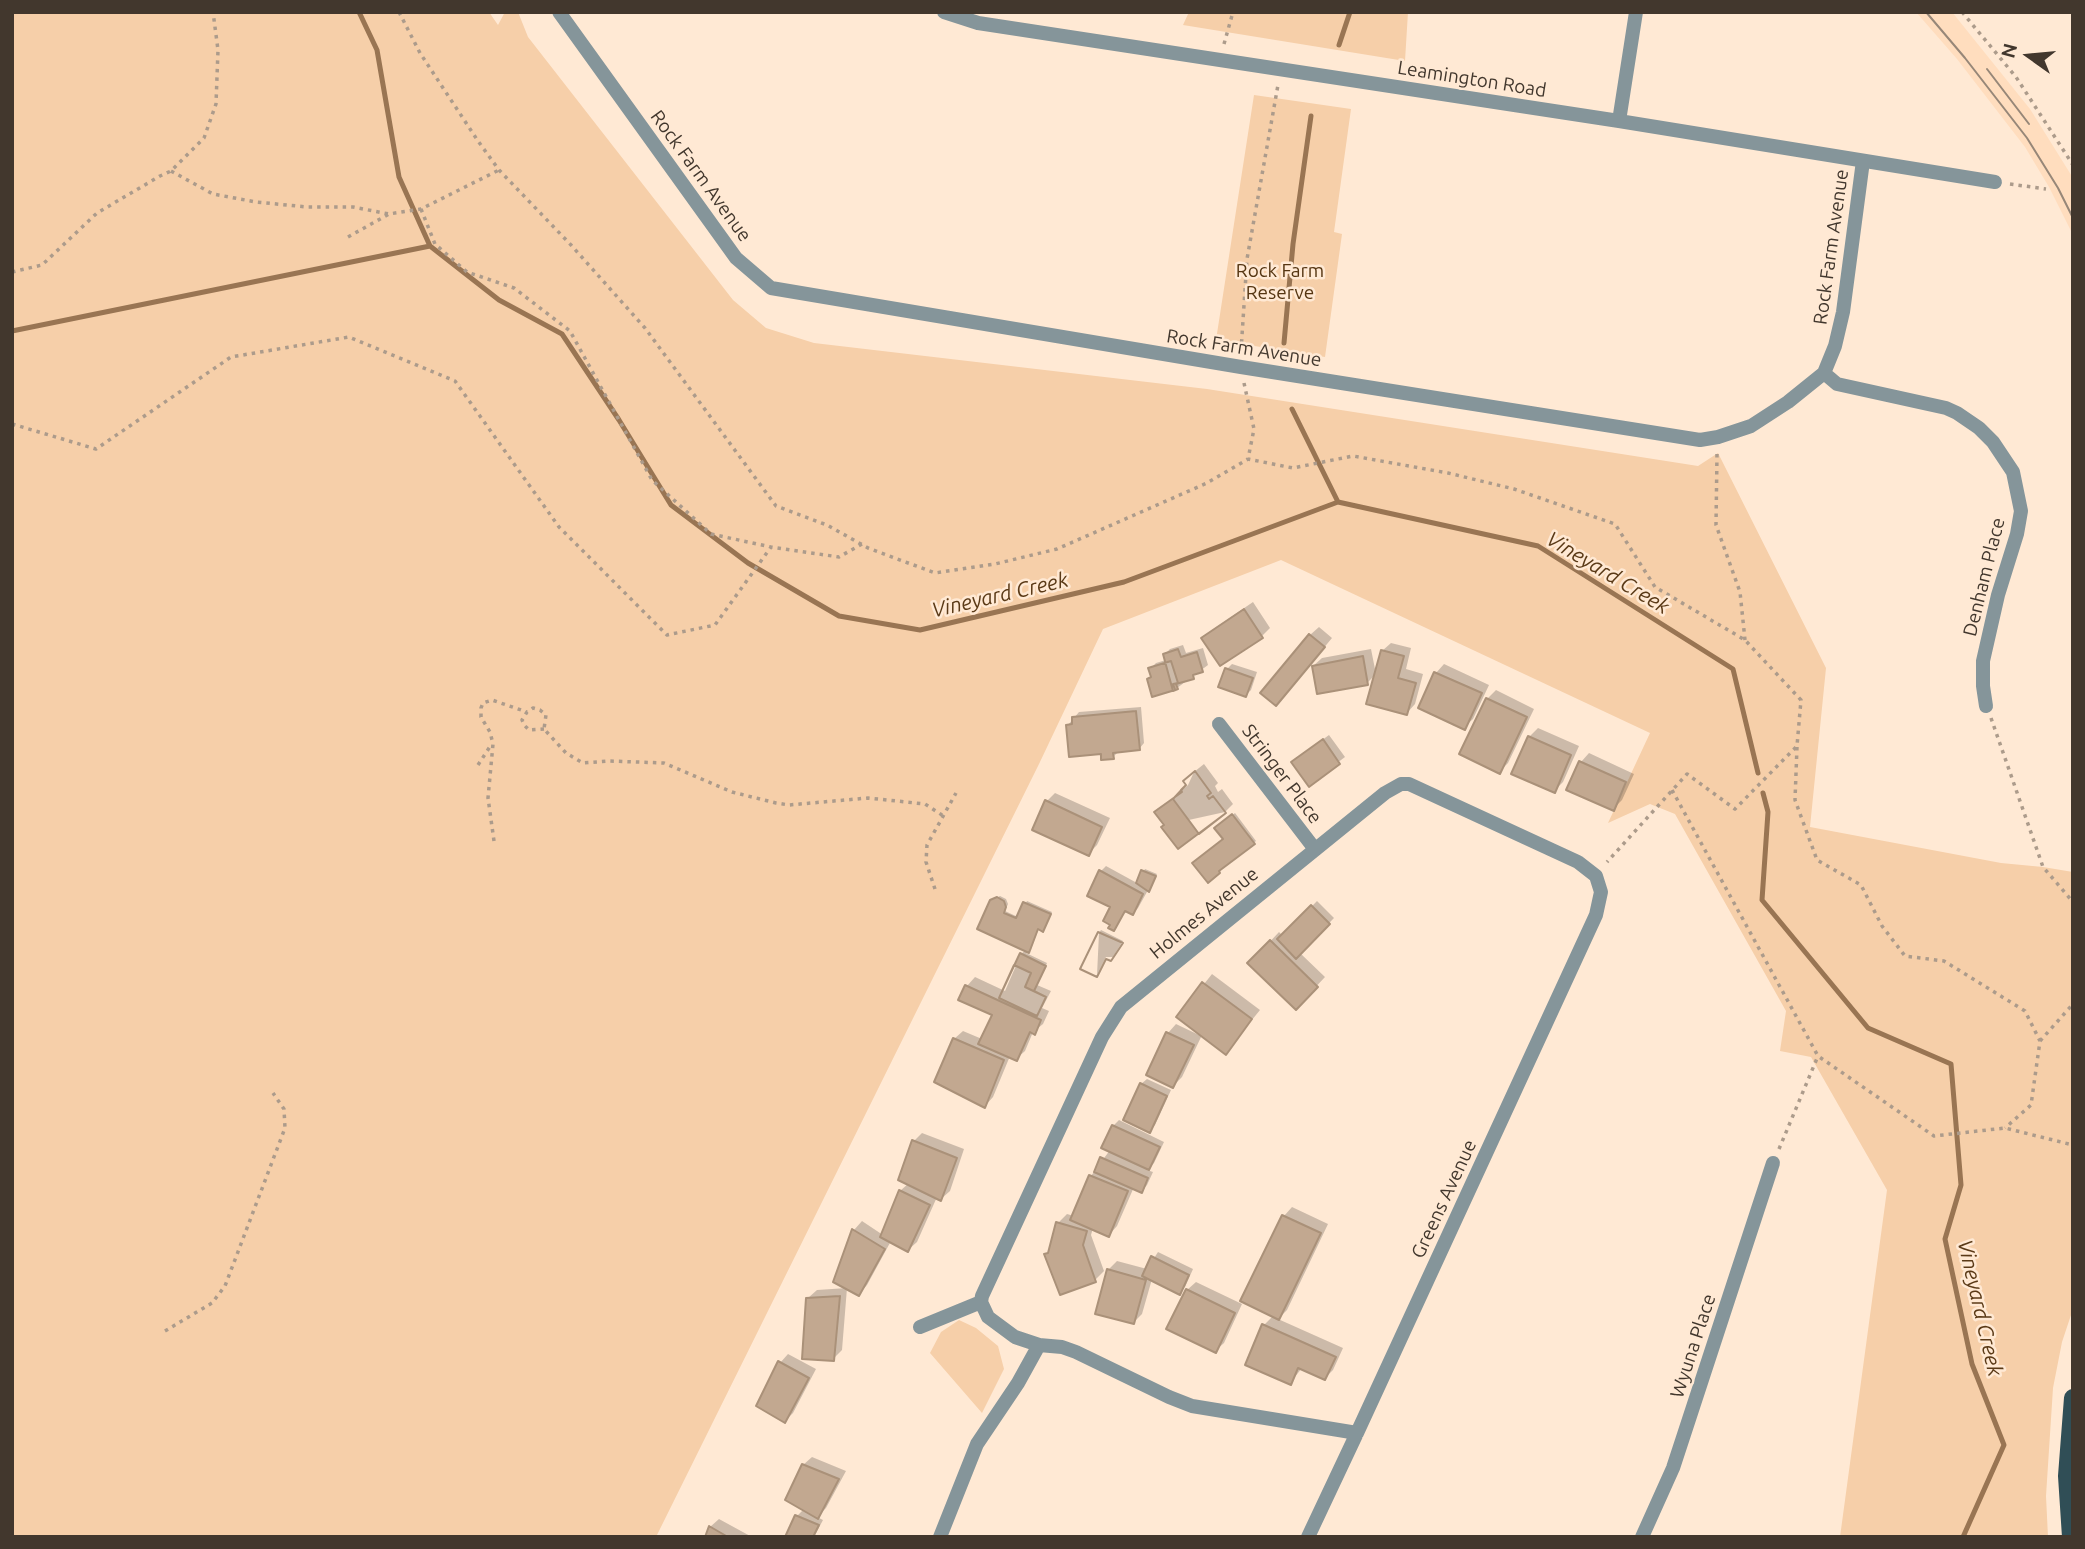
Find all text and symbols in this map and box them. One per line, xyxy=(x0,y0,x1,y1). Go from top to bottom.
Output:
north arrow xyxy=(1994,21,2064,91)
text: N xyxy=(1996,41,2021,60)
street label: Leamington Road xyxy=(1396,56,1548,102)
street label: Rock Farm Avenue xyxy=(646,106,756,246)
street label: Rock Farm Avenue xyxy=(1809,168,1853,326)
park label: Rock Farm Reserve xyxy=(1236,260,1324,304)
street label: Rock Farm Avenue xyxy=(1165,324,1323,372)
street label: Denham Place xyxy=(1958,515,2010,639)
water label: Vineyard Creek xyxy=(1542,526,1674,620)
water label: Vineyard Creek xyxy=(929,567,1071,623)
street label: Stringer Place xyxy=(1237,720,1327,828)
street label: Holmes Avenue xyxy=(1145,862,1263,964)
street label: Greens Avenue xyxy=(1407,1136,1481,1262)
water label: Vineyard Creek xyxy=(1952,1237,2008,1379)
street label: Wyuna Place xyxy=(1665,1291,1721,1401)

